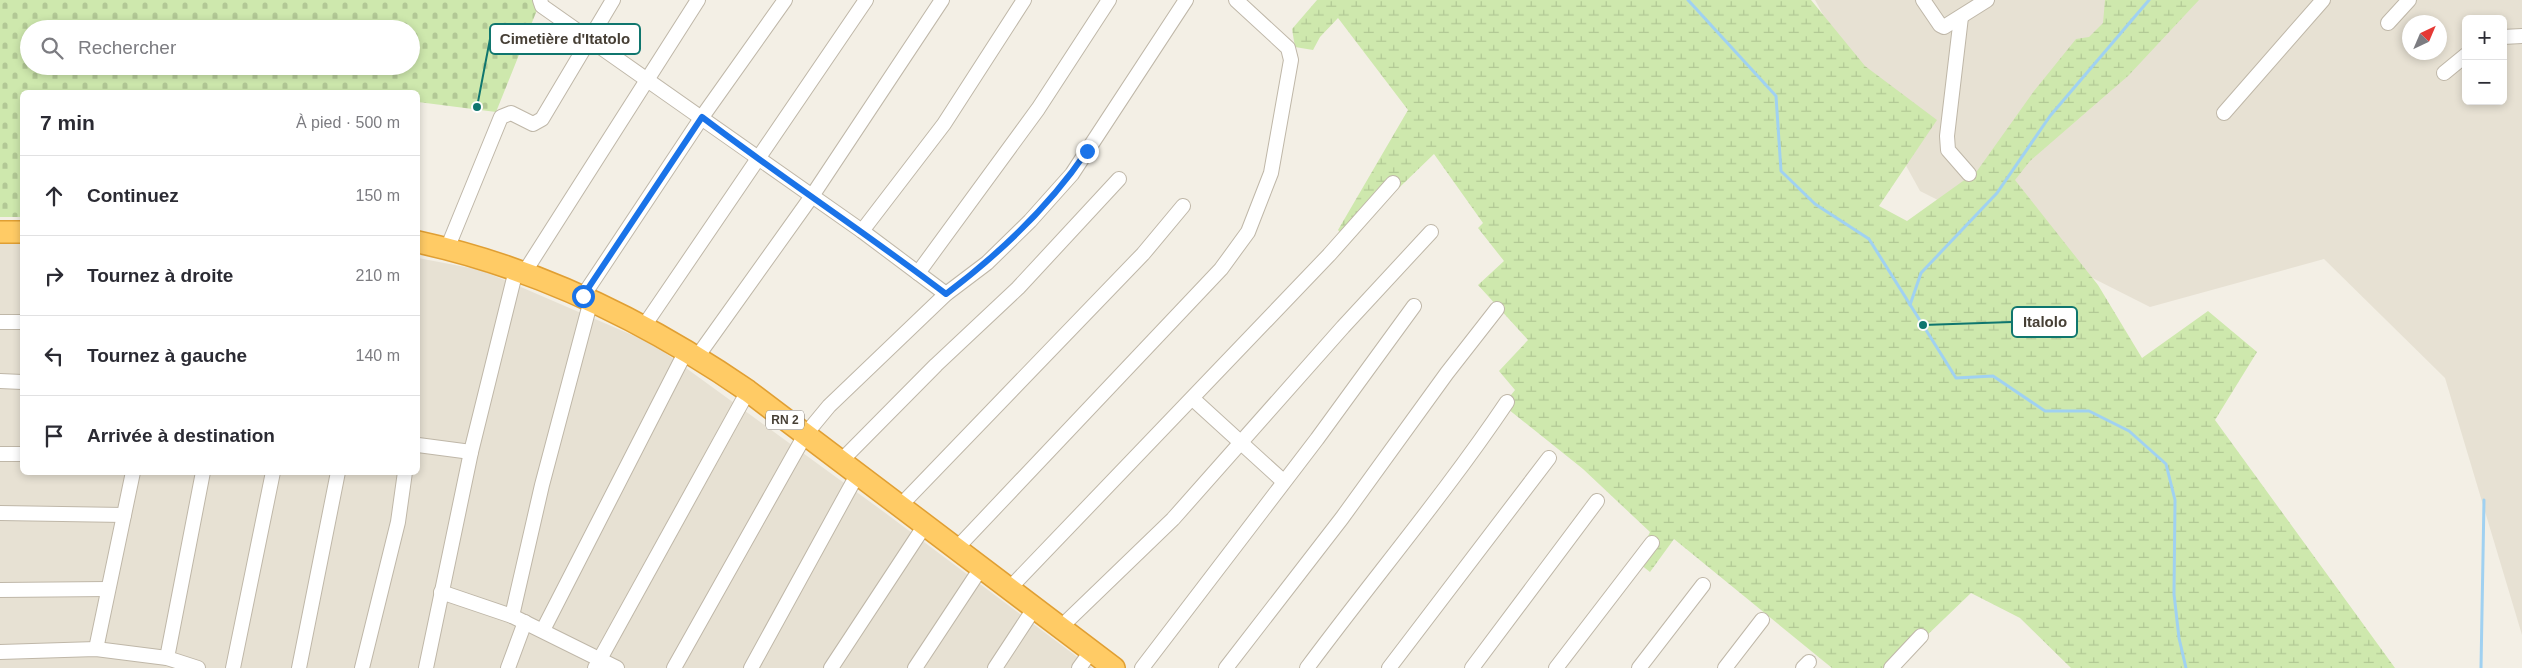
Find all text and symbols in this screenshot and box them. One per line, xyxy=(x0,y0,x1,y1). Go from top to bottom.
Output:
north arrow xyxy=(2402,15,2447,60)
map controls xyxy=(2462,15,2507,105)
button: + xyxy=(2462,15,2507,60)
search box xyxy=(20,20,420,75)
callout: Cimetière d'Itatolo xyxy=(490,24,640,54)
text: Cimetière d'Itatolo xyxy=(500,30,630,47)
icon: search xyxy=(38,34,66,62)
text: Rechercher xyxy=(78,37,176,58)
button: − xyxy=(2462,60,2507,105)
text: 7 min xyxy=(40,111,95,134)
text: À pied · 500 m xyxy=(296,114,400,131)
route end xyxy=(1076,140,1099,163)
icon: ahead xyxy=(40,182,68,210)
text: Continuez xyxy=(87,185,179,206)
text: 150 m xyxy=(356,187,400,204)
icon: right xyxy=(40,262,68,290)
text: Tournez à droite xyxy=(87,265,233,286)
text: 210 m xyxy=(356,267,400,284)
route start xyxy=(572,285,595,308)
callout: Italolo xyxy=(2012,307,2077,337)
text: Italolo xyxy=(2023,313,2067,330)
icon: left xyxy=(40,342,68,370)
text: Tournez à gauche xyxy=(87,345,247,366)
text: 140 m xyxy=(356,347,400,364)
road number: RN 2 xyxy=(766,410,804,430)
icon: arrive xyxy=(40,422,68,450)
text: Arrivée à destination xyxy=(87,425,275,446)

